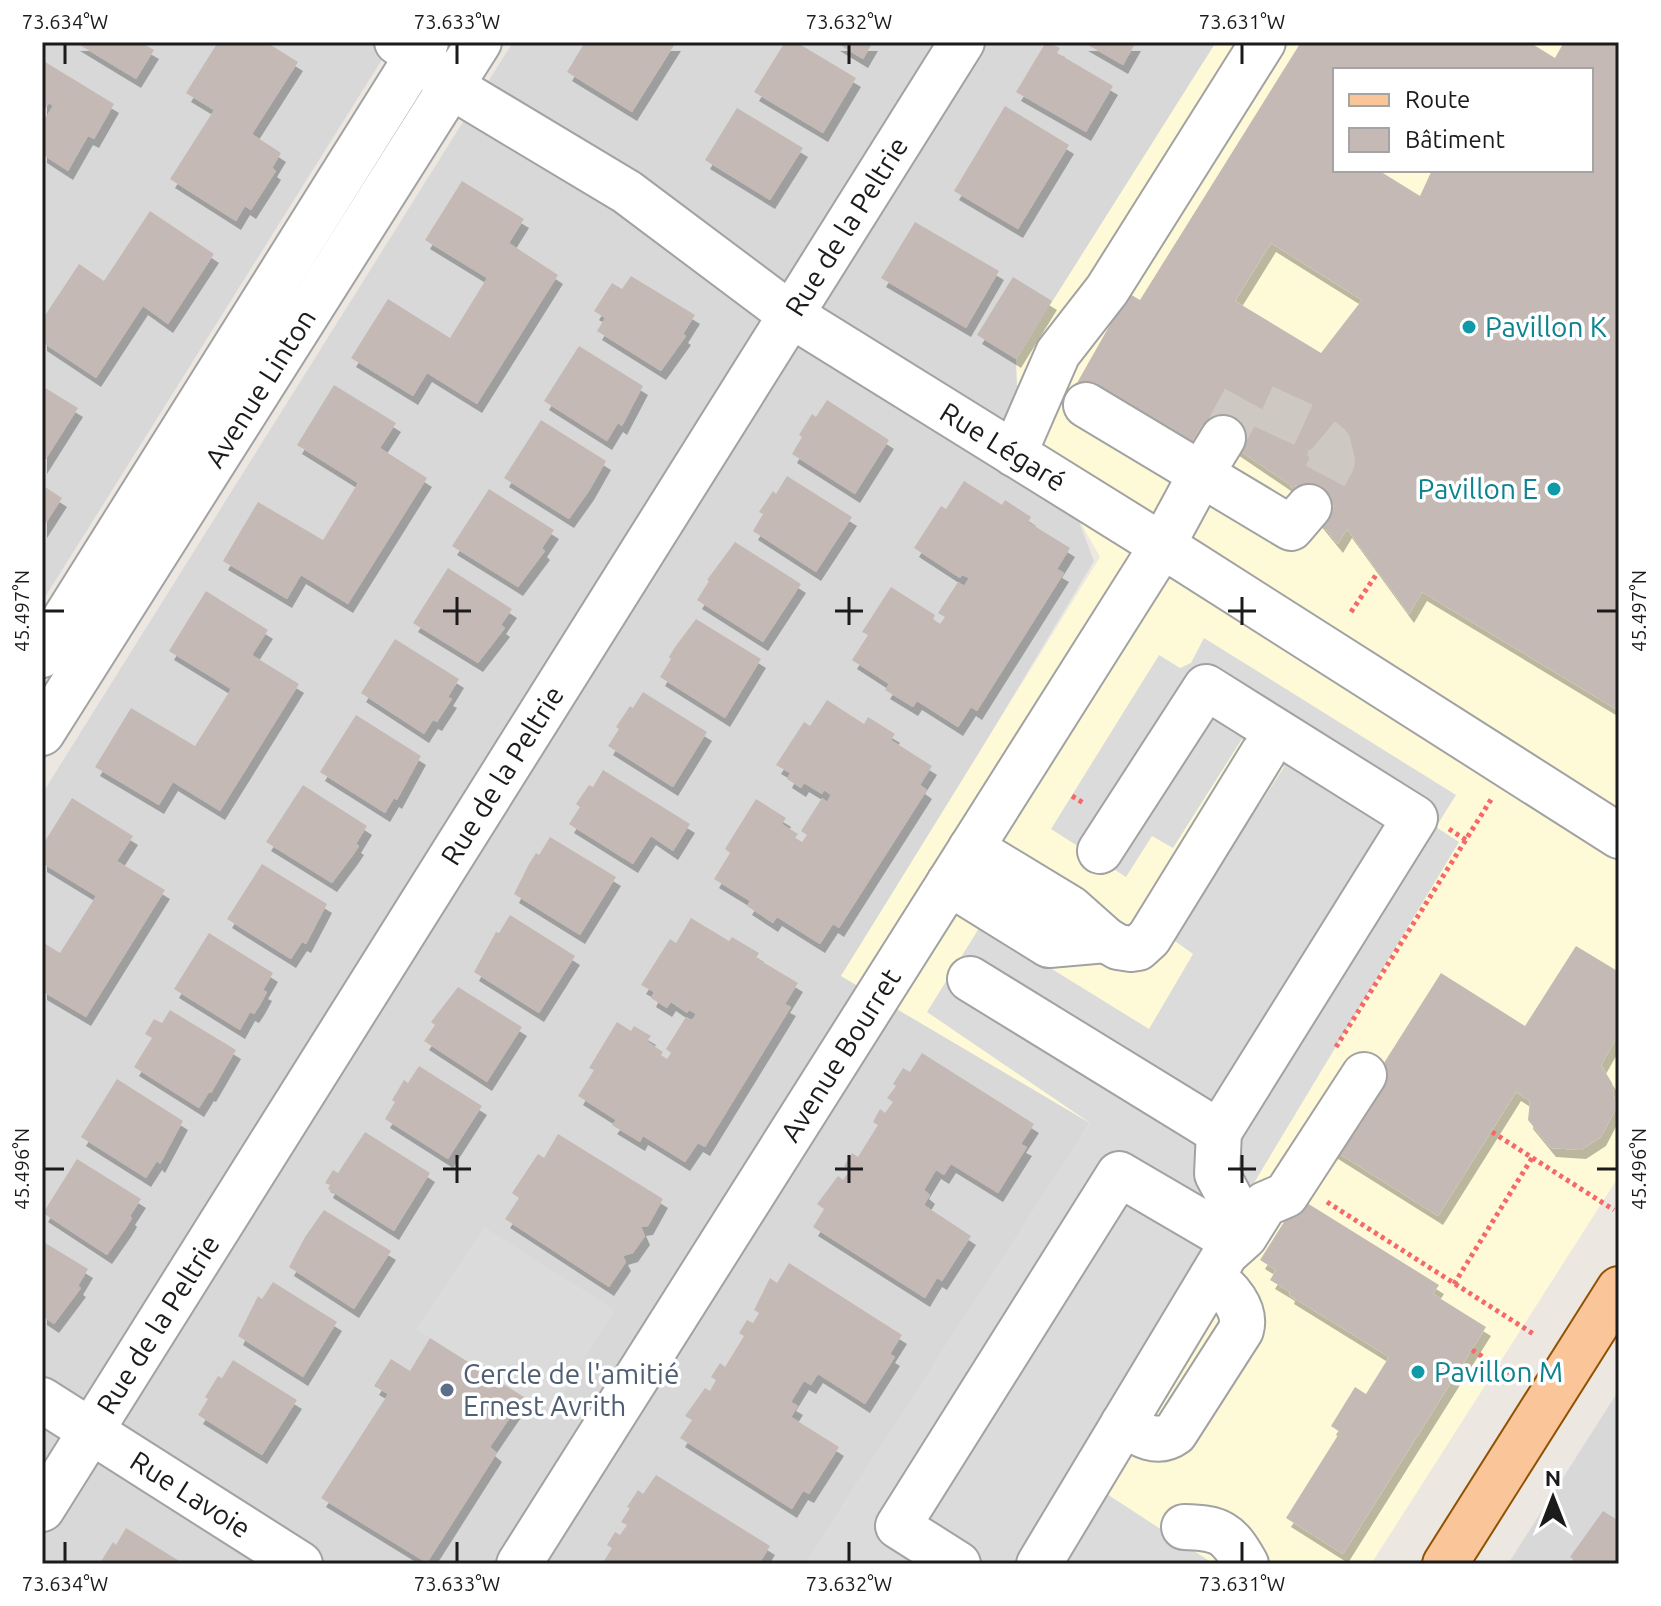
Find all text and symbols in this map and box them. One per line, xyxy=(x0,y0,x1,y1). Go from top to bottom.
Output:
text: 73.634°W xyxy=(22,10,108,33)
text: 73.633°W xyxy=(414,10,500,33)
text: 73.632°W xyxy=(806,10,892,33)
text: 73.631°W xyxy=(1199,10,1285,33)
legend xyxy=(1333,68,1593,172)
text: Route xyxy=(1405,86,1470,113)
text: Bâtiment xyxy=(1405,126,1506,153)
street label: Rue de la Peltrie xyxy=(778,131,913,321)
street label: Avenue Linton xyxy=(198,303,321,473)
place label: Pavillon K xyxy=(1485,311,1607,342)
marker: Pavillon K xyxy=(1460,318,1478,336)
street label: Rue Légaré xyxy=(935,396,1072,497)
place label: Pavillon E xyxy=(1418,473,1538,504)
marker: Pavillon E xyxy=(1545,480,1563,498)
text: 45.497°N xyxy=(10,570,33,652)
text: 45.497°N xyxy=(1627,570,1650,652)
street label: Rue de la Peltrie xyxy=(434,680,569,870)
street label: Avenue Bourret xyxy=(774,962,906,1147)
text: 45.496°N xyxy=(10,1128,33,1210)
text: 45.496°N xyxy=(1627,1128,1650,1210)
street label: Rue de la Peltrie xyxy=(90,1229,225,1419)
place label: Pavillon M xyxy=(1434,1356,1563,1387)
place label: Cercle de l'amitié Ernest Avrith xyxy=(463,1358,679,1421)
marker: Pavillon M xyxy=(1409,1363,1427,1381)
marker: Cercle de l'amitié Ernest Avrith xyxy=(438,1381,456,1399)
street label: Rue Lavoie xyxy=(125,1444,257,1544)
north arrow xyxy=(1513,1458,1593,1538)
text: N xyxy=(1545,1465,1561,1490)
text: 73.634°W xyxy=(22,1572,108,1595)
text: 73.633°W xyxy=(414,1572,500,1595)
text: 73.632°W xyxy=(806,1572,892,1595)
text: 73.631°W xyxy=(1199,1572,1285,1595)

